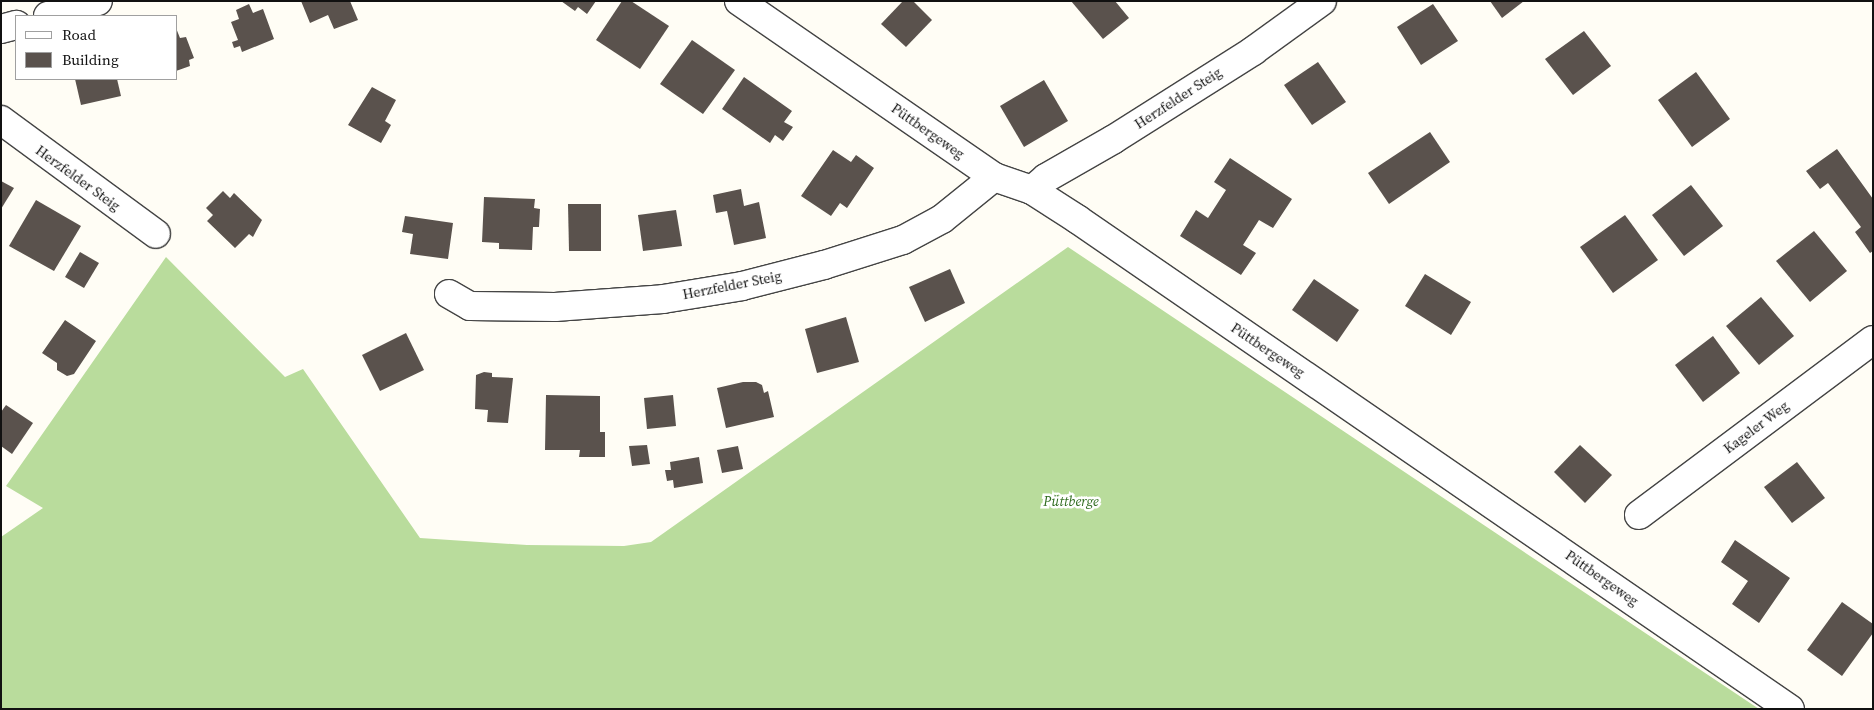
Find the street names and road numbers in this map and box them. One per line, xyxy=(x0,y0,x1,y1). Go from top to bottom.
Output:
street label: Herzfelder Steig xyxy=(1131,64,1225,132)
street label: Püttbergeweg xyxy=(888,100,968,162)
street label: Herzfelder Steig xyxy=(32,142,124,214)
street label: Herzfelder Steig xyxy=(681,267,783,303)
street label: Püttbergeweg xyxy=(1228,319,1308,381)
street label: Kageler Weg xyxy=(1720,397,1792,457)
street label: Püttbergeweg xyxy=(1562,547,1642,609)

